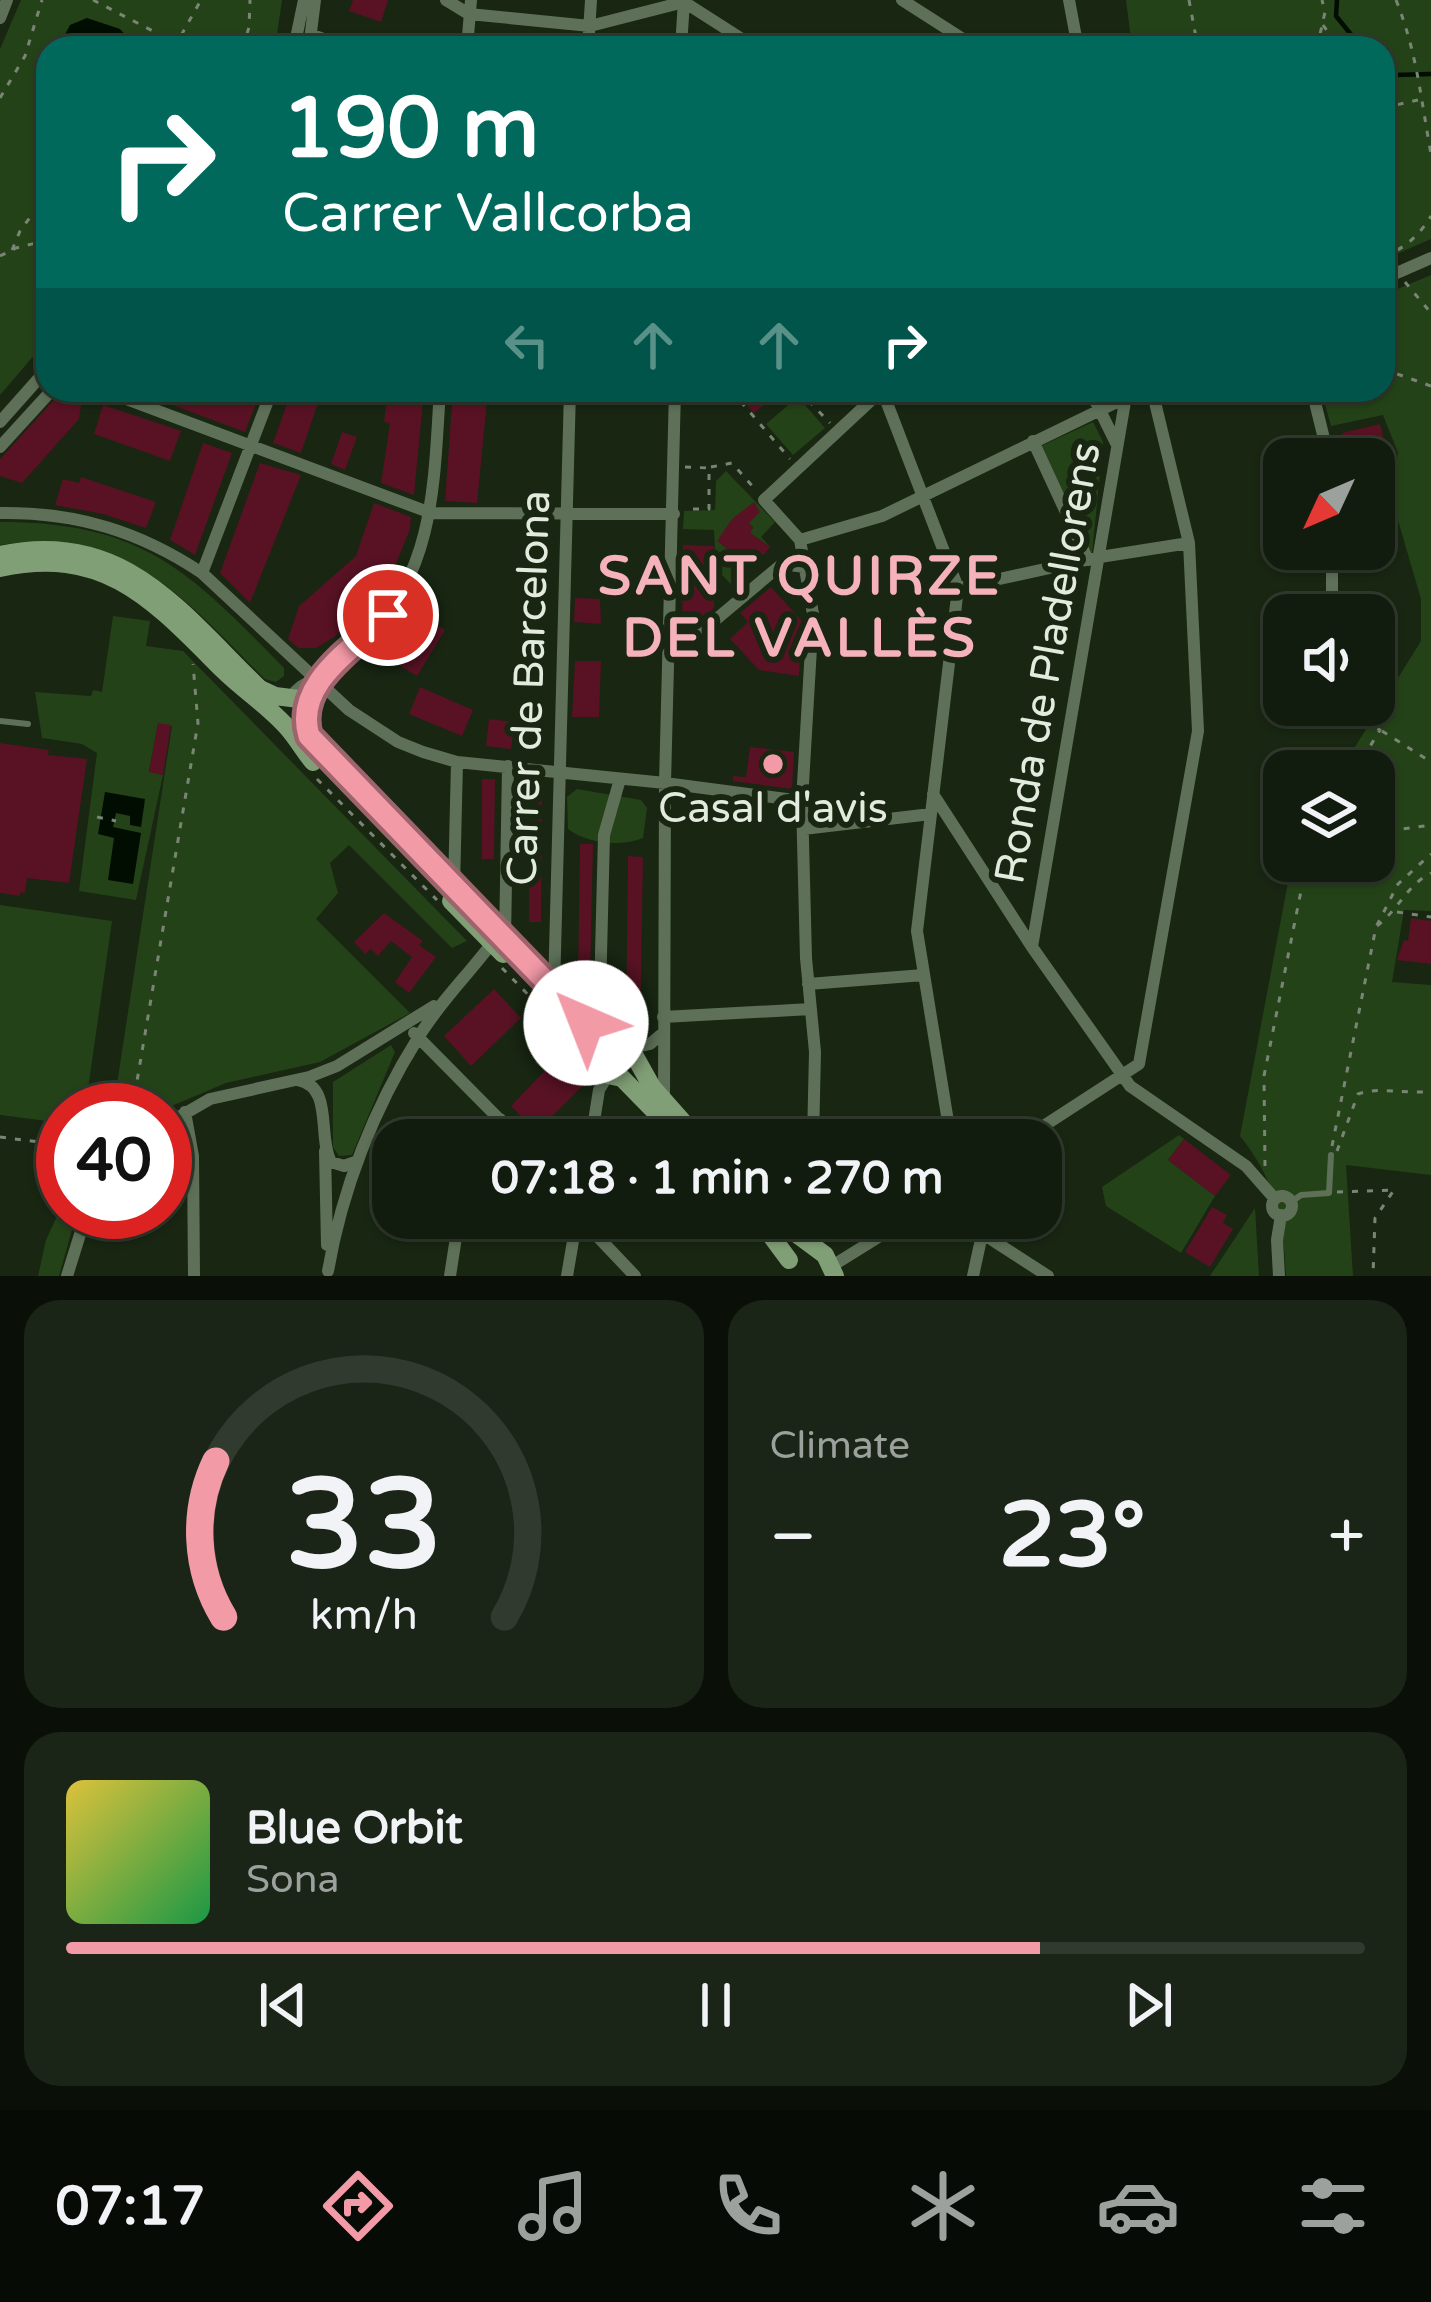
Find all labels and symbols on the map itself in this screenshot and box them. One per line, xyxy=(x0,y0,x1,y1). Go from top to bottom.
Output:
street label: Ronda de Pladellorens xyxy=(984,438,1112,888)
north arrow xyxy=(1263,438,1395,570)
street label: Carrer de Barcelona xyxy=(497,489,561,887)
district label: SANT QUIRZE DEL VALLÈS xyxy=(598,544,1002,671)
pin xyxy=(337,564,439,666)
marker: Casal d'avis xyxy=(760,751,786,777)
place label: Casal d'avis xyxy=(658,783,888,834)
position arrow xyxy=(523,960,649,1086)
speed limit sign: 40 xyxy=(36,1083,192,1239)

